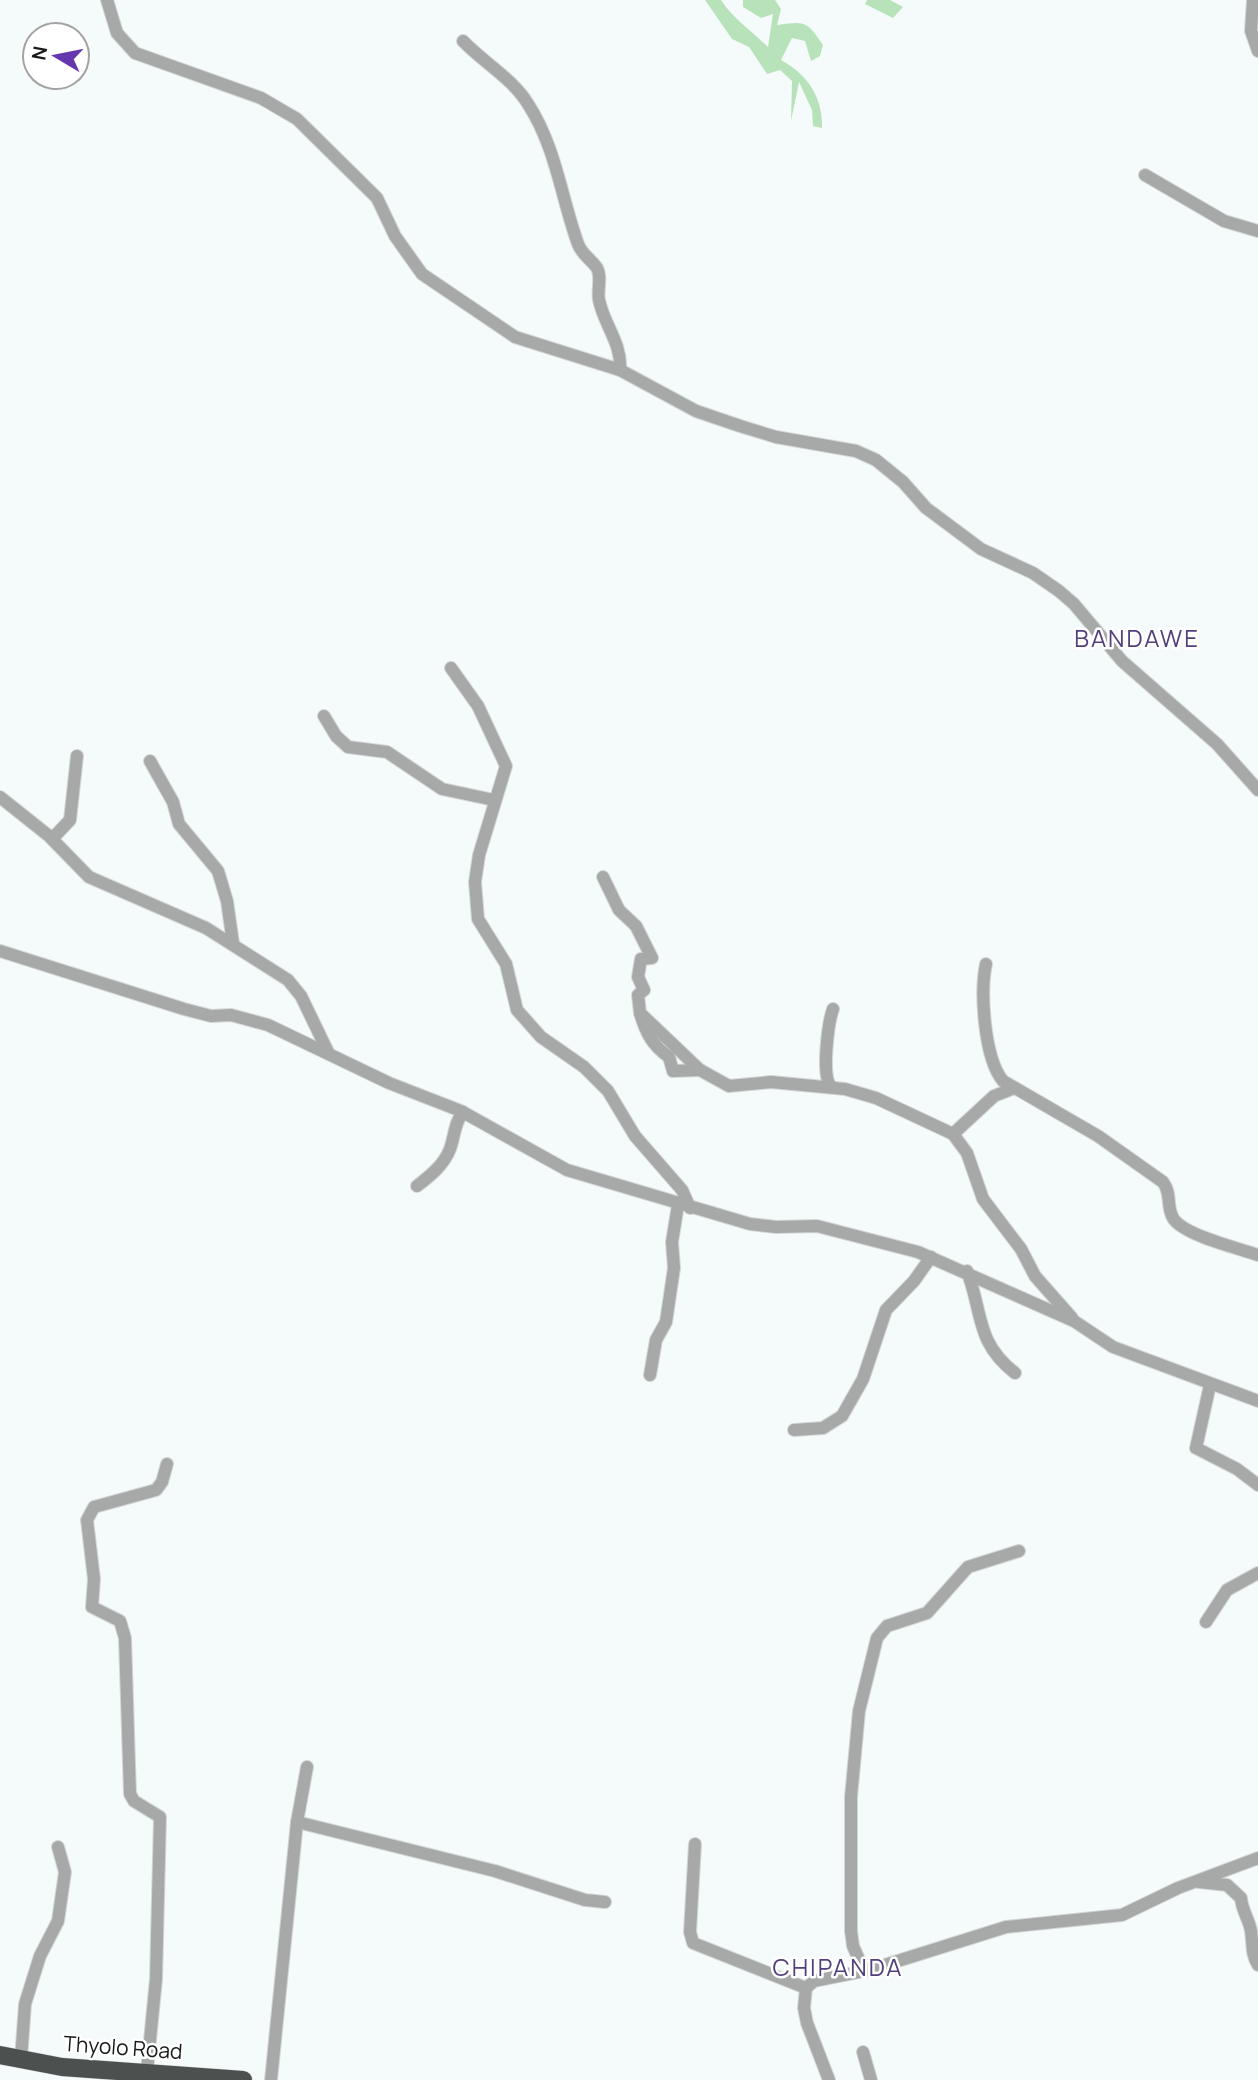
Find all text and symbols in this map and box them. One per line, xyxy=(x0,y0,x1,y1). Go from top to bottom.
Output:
north arrow xyxy=(21,21,91,91)
text: N xyxy=(25,44,53,62)
district label: BANDAWE xyxy=(1074,621,1200,654)
district label: CHIPANDA xyxy=(773,1950,903,1983)
street label: Thyolo Road xyxy=(62,2029,184,2065)

